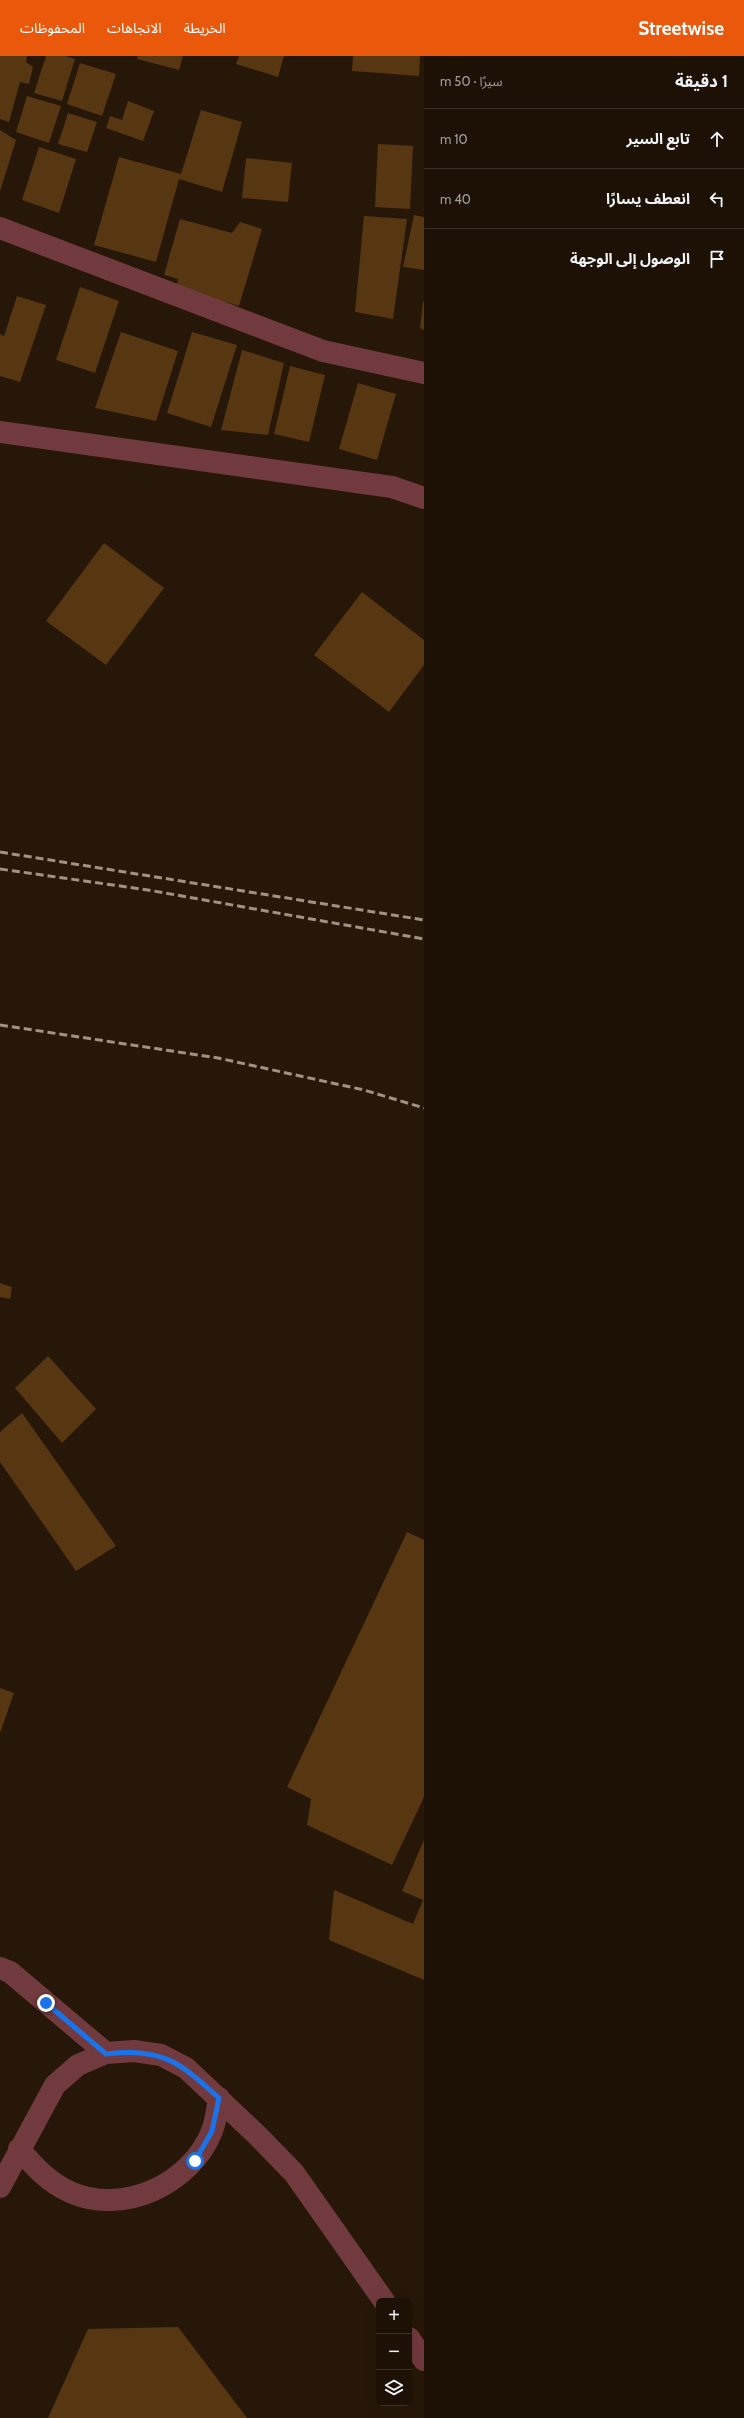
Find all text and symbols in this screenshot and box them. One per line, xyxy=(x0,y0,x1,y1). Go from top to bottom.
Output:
text: Streetwise xyxy=(638,17,724,40)
text: المحفوظات xyxy=(20,19,85,37)
text: الاتجاهات xyxy=(107,19,162,37)
text: الخريطة xyxy=(184,19,226,37)
text: 1 دقيقة xyxy=(675,71,728,91)
text: سيرًا · 50 m xyxy=(440,73,502,89)
icon: ahead xyxy=(706,128,728,150)
text: تابع السير xyxy=(626,130,690,148)
text: 10 m xyxy=(440,131,468,147)
icon: left xyxy=(706,188,728,210)
text: انعطف يسارًا xyxy=(606,190,690,208)
text: 40 m xyxy=(440,191,471,207)
icon: arrive xyxy=(706,248,728,270)
text: الوصول إلى الوجهة xyxy=(570,250,690,268)
route end xyxy=(37,1994,55,2012)
route start xyxy=(186,2152,204,2170)
map controls xyxy=(376,2298,412,2406)
button: + xyxy=(376,2298,412,2334)
button: − xyxy=(376,2334,412,2370)
button: layers xyxy=(376,2370,412,2406)

